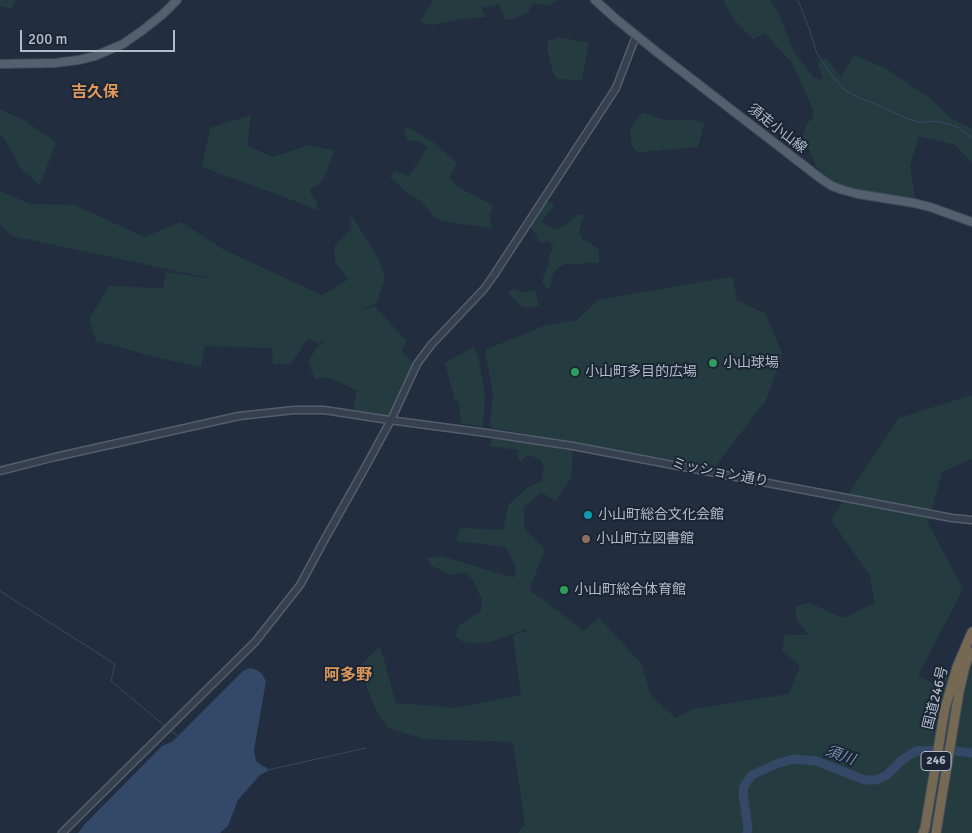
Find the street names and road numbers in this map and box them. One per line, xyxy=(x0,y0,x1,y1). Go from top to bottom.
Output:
street label: 須走小山線 xyxy=(744,101,810,157)
street label: ミッション通り xyxy=(670,455,770,491)
street label: 国道246号 xyxy=(920,665,952,731)
road number: 246 xyxy=(921,751,951,770)

